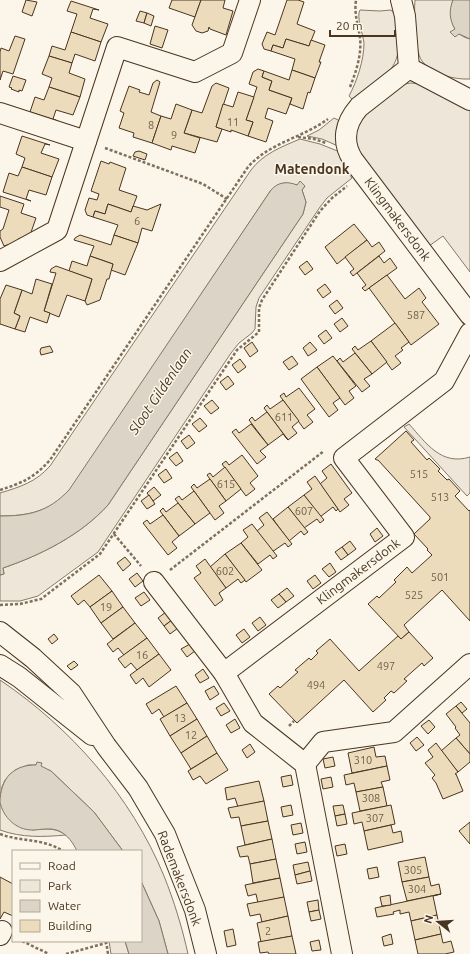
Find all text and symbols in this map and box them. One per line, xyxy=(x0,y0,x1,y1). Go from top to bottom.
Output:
scale bar xyxy=(330,12,395,38)
text: 20 m xyxy=(336,19,363,32)
house number: 11 xyxy=(227,116,239,128)
house number: 8 xyxy=(148,119,154,131)
house number: 9 xyxy=(171,129,177,141)
district label: Matendonk xyxy=(275,161,350,177)
street label: Klingmakersdonk xyxy=(362,175,434,264)
house number: 6 xyxy=(134,215,140,227)
house number: 587 xyxy=(407,309,425,321)
water label: Sloot Gildenlaan xyxy=(125,345,195,438)
house number: 611 xyxy=(275,411,293,423)
house number: 515 xyxy=(410,468,428,480)
house number: 615 xyxy=(217,478,235,490)
house number: 513 xyxy=(431,491,449,503)
house number: 607 xyxy=(295,505,313,517)
street label: Klingmakersdonk xyxy=(314,535,403,607)
house number: 602 xyxy=(216,565,234,577)
house number: 501 xyxy=(431,571,449,583)
house number: 525 xyxy=(405,589,423,601)
house number: 19 xyxy=(100,601,112,613)
house number: 16 xyxy=(136,649,148,661)
house number: 497 xyxy=(377,660,395,672)
house number: 494 xyxy=(307,679,325,691)
house number: 13 xyxy=(174,712,186,724)
house number: 12 xyxy=(185,729,197,741)
house number: 310 xyxy=(354,754,372,766)
house number: 308 xyxy=(362,792,380,804)
house number: 307 xyxy=(366,812,384,824)
street label: Rademakersdonk xyxy=(155,828,205,928)
legend xyxy=(12,850,142,942)
text: Road xyxy=(48,859,76,872)
house number: 305 xyxy=(404,864,422,876)
text: Park xyxy=(48,879,72,892)
house number: 304 xyxy=(408,883,426,895)
text: Water xyxy=(48,899,81,912)
north arrow xyxy=(418,902,458,942)
text: N xyxy=(421,913,435,925)
text: Building xyxy=(48,919,92,932)
house number: 2 xyxy=(265,925,271,937)

